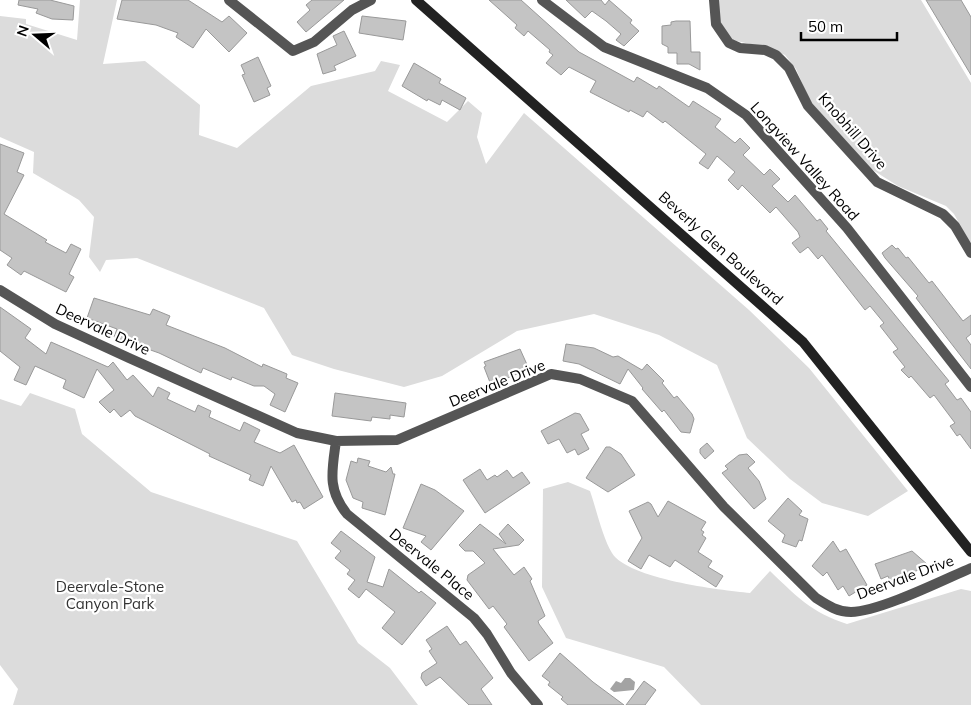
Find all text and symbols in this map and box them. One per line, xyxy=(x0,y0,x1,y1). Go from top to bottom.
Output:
north arrow xyxy=(10,10,60,60)
scale bar xyxy=(801,10,897,42)
text: 50 m xyxy=(808,17,843,36)
text: N xyxy=(12,23,33,39)
street label: Knobhill Drive xyxy=(814,89,892,173)
street label: Longview Valley Road xyxy=(747,98,863,224)
street label: Beverly Glen Boulevard xyxy=(655,187,787,309)
street label: Deervale Drive xyxy=(53,299,153,359)
street label: Deervale Drive xyxy=(446,355,548,411)
street label: Deervale Place xyxy=(386,524,478,604)
street label: Deervale Drive xyxy=(854,551,956,603)
park label: Deervale-Stone Canyon Park xyxy=(56,577,164,613)

